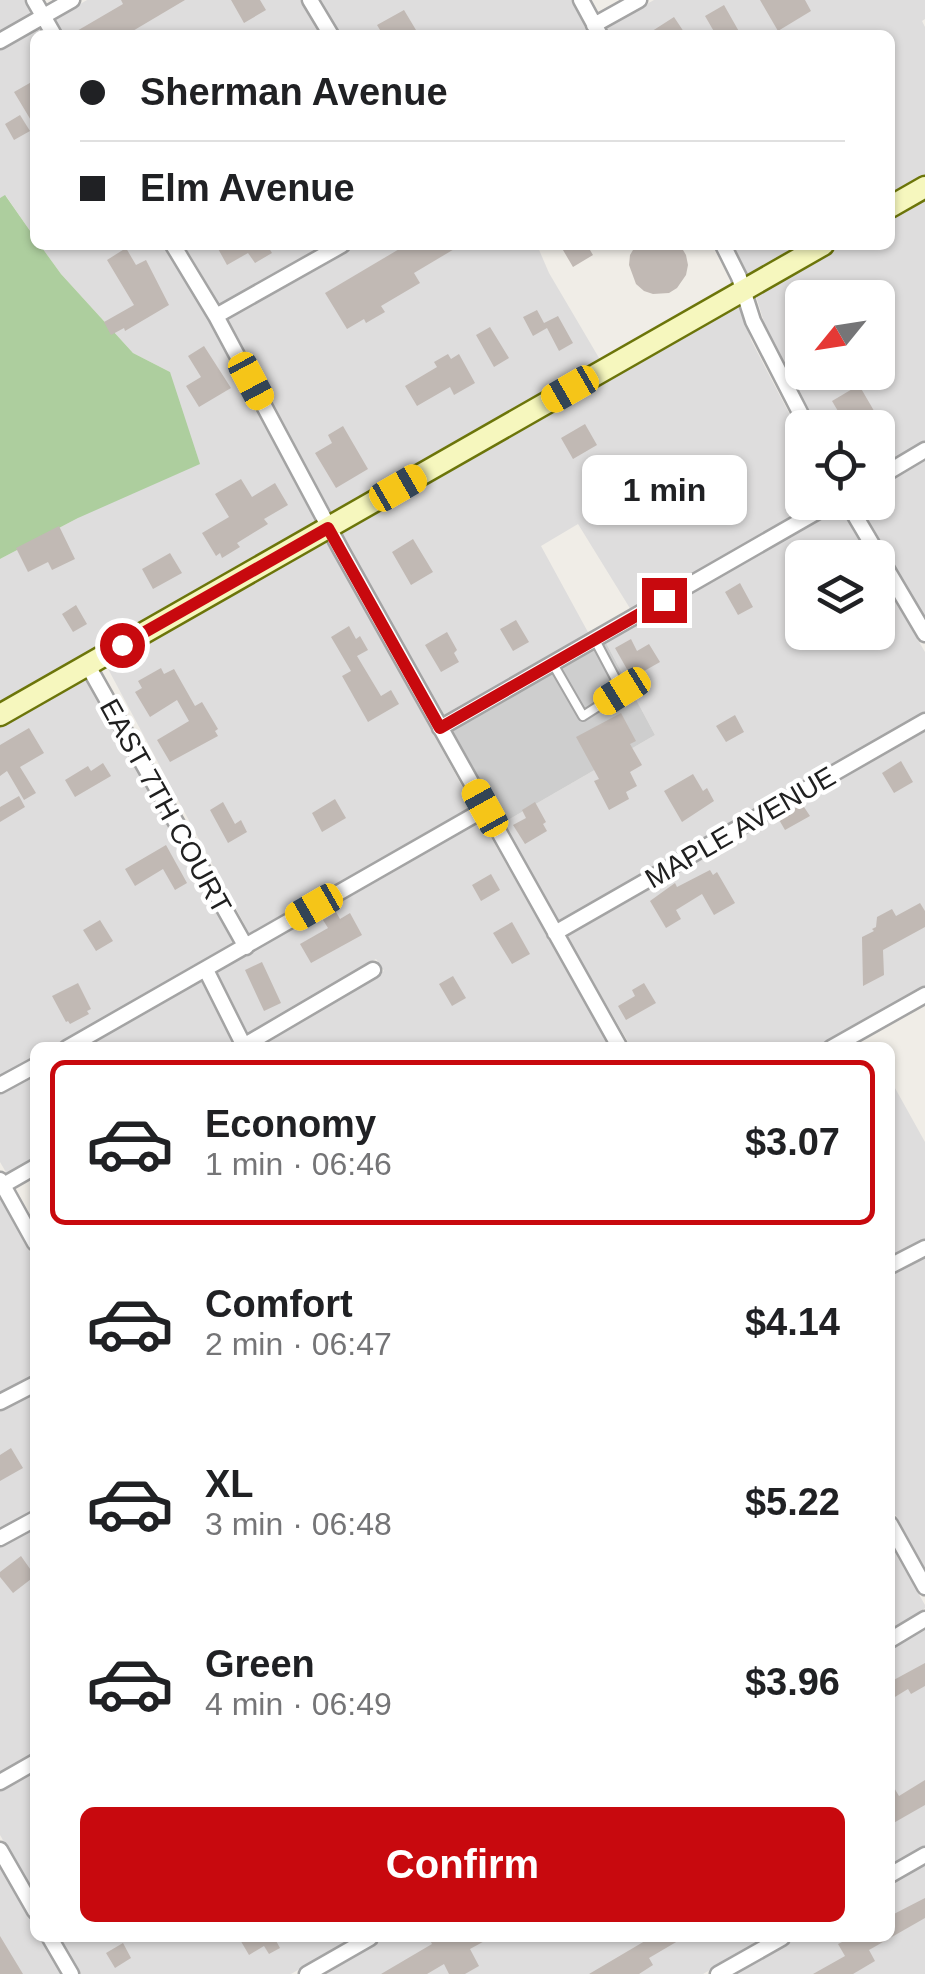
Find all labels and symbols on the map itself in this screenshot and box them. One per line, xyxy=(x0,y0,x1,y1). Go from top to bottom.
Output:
north arrow xyxy=(785,280,895,390)
car xyxy=(224,347,278,415)
car xyxy=(537,361,603,417)
callout: 1 min xyxy=(582,455,746,525)
car xyxy=(365,460,431,516)
route end xyxy=(642,578,687,623)
route start xyxy=(100,623,145,668)
car xyxy=(589,662,655,720)
street label: EAST 7TH COURT xyxy=(94,694,237,919)
street label: MAPLE AVENUE xyxy=(640,760,841,894)
car xyxy=(457,774,513,842)
car xyxy=(281,879,347,935)

